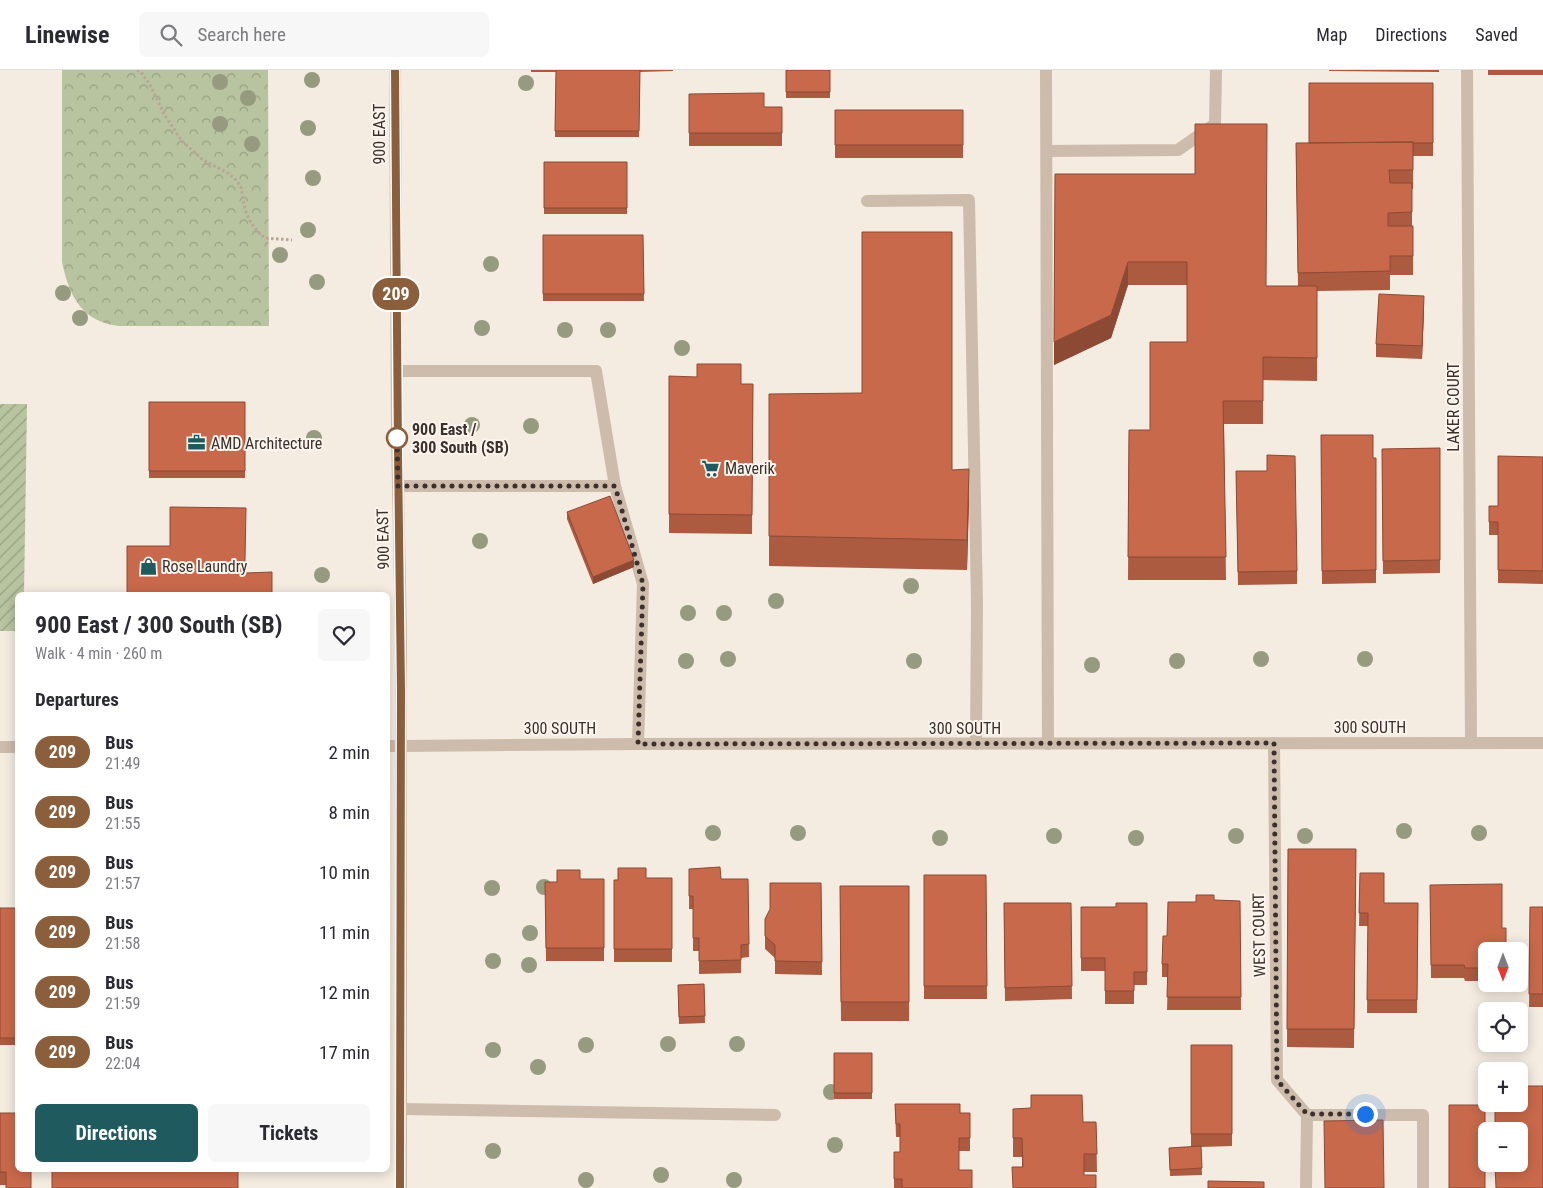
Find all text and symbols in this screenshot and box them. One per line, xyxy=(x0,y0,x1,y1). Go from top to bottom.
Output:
search box xyxy=(139,12,489,57)
text: Linewise xyxy=(25,21,109,49)
icon: search xyxy=(157,21,185,49)
text: Search here xyxy=(197,23,286,46)
text: Map xyxy=(1316,24,1347,45)
text: Directions xyxy=(1375,24,1447,45)
text: Saved xyxy=(1475,24,1518,45)
street label: 900 EAST xyxy=(370,103,389,165)
line badge: 209 xyxy=(367,278,425,310)
text: 209 xyxy=(382,283,410,304)
street label: LAKER COURT xyxy=(1444,362,1463,452)
place label: 900 East / 300 South (SB) xyxy=(412,420,509,457)
marker: 900 East / 300 South (SB) xyxy=(386,427,408,449)
office icon: AMD Architecture xyxy=(187,433,207,453)
place label: AMD Architecture xyxy=(211,434,322,453)
supermarket icon: Maverik xyxy=(701,458,721,478)
place label: Maverik xyxy=(725,459,775,478)
street label: 900 EAST xyxy=(373,508,393,570)
shop icon: Rose Laundry xyxy=(138,556,158,576)
place label: Rose Laundry xyxy=(162,557,248,576)
button: heart xyxy=(318,609,370,661)
text: 900 East / 300 South (SB) xyxy=(35,611,283,639)
text: Walk · 4 min · 260 m xyxy=(35,644,162,663)
text: Departures xyxy=(35,688,119,711)
street label: 300 SOUTH xyxy=(1334,718,1406,737)
street label: 300 SOUTH xyxy=(524,719,596,738)
street label: 300 SOUTH xyxy=(929,719,1001,738)
text: Bus xyxy=(105,731,134,754)
text: 209 xyxy=(49,741,76,762)
text: 2 min xyxy=(328,741,370,764)
text: 21:49 xyxy=(105,754,140,773)
text: Bus xyxy=(105,791,134,814)
text: 209 xyxy=(49,801,76,822)
text: 8 min xyxy=(328,801,370,824)
text: 21:55 xyxy=(105,814,140,833)
text: Bus xyxy=(105,851,134,874)
text: 209 xyxy=(49,861,76,882)
text: 10 min xyxy=(319,861,370,884)
text: 21:57 xyxy=(105,874,140,893)
street label: WEST COURT xyxy=(1249,893,1269,977)
text: Bus xyxy=(105,911,134,934)
text: 209 xyxy=(49,921,76,942)
text: 11 min xyxy=(319,921,370,944)
text: 21:58 xyxy=(105,934,140,953)
north arrow xyxy=(1478,942,1528,992)
map controls xyxy=(1478,942,1528,1172)
text: Bus xyxy=(105,971,134,994)
text: 209 xyxy=(49,981,76,1002)
text: 12 min xyxy=(319,981,370,1004)
text: 21:59 xyxy=(105,994,140,1013)
button: locate xyxy=(1478,1002,1528,1052)
text: Bus xyxy=(105,1031,134,1054)
text: 209 xyxy=(49,1041,76,1062)
text: 17 min xyxy=(319,1041,370,1064)
text: 22:04 xyxy=(105,1054,140,1073)
button: + xyxy=(1478,1062,1528,1112)
your location xyxy=(1353,1102,1378,1127)
button: Directions xyxy=(35,1104,198,1162)
button: Tickets xyxy=(208,1104,370,1162)
button: − xyxy=(1478,1122,1528,1172)

